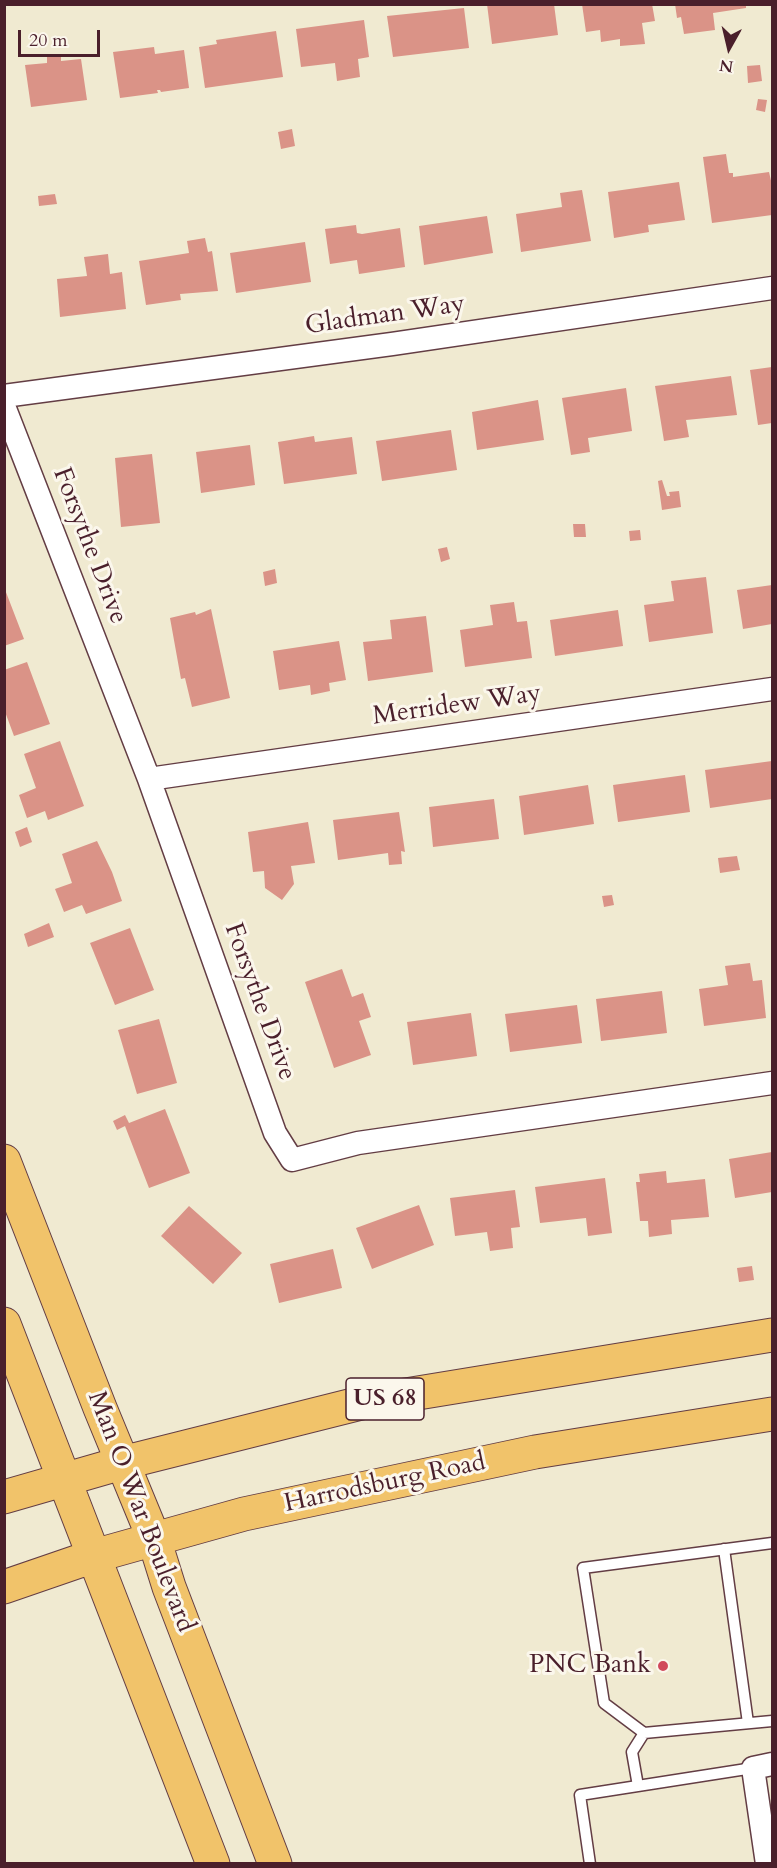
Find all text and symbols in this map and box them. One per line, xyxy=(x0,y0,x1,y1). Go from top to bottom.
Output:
scale bar xyxy=(21,18,104,56)
north arrow xyxy=(699,18,759,78)
text: 20 m xyxy=(29,28,68,53)
text: N xyxy=(718,54,735,78)
street label: Gladman Way xyxy=(303,289,467,343)
street label: Forsythe Drive xyxy=(45,463,133,629)
street label: Merridew Way xyxy=(371,679,543,733)
street label: Forsythe Drive xyxy=(216,919,302,1085)
road number: US 68 xyxy=(346,1378,424,1420)
street label: Man O War Boulevard xyxy=(80,1387,200,1637)
street label: Harrodsburg Road xyxy=(282,1447,488,1521)
place label: PNC Bank xyxy=(529,1650,651,1682)
marker: PNC Bank xyxy=(656,1659,670,1673)

